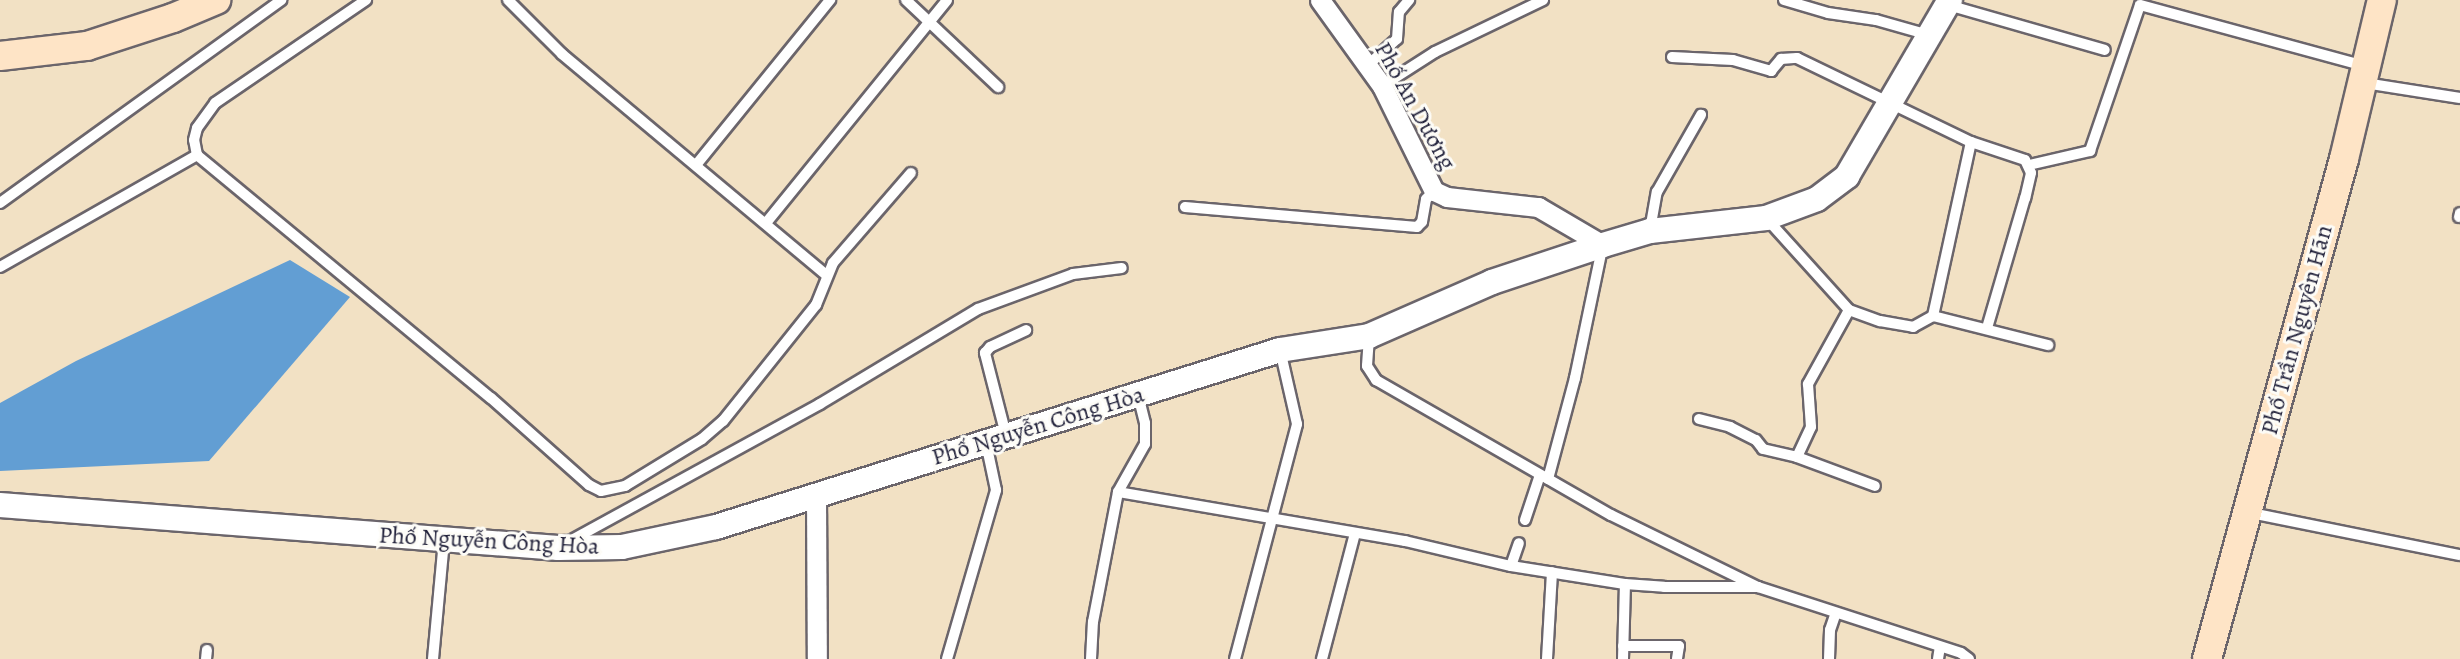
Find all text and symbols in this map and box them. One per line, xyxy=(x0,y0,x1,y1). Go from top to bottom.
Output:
street label: Phố An Dương xyxy=(1368,37,1462,175)
street label: Phố Trần Nguyên Hãn xyxy=(2255,222,2339,438)
street label: Phố Nguyễn Công Hòa xyxy=(928,380,1148,472)
street label: Phố Nguyễn Công Hòa xyxy=(378,521,600,561)

